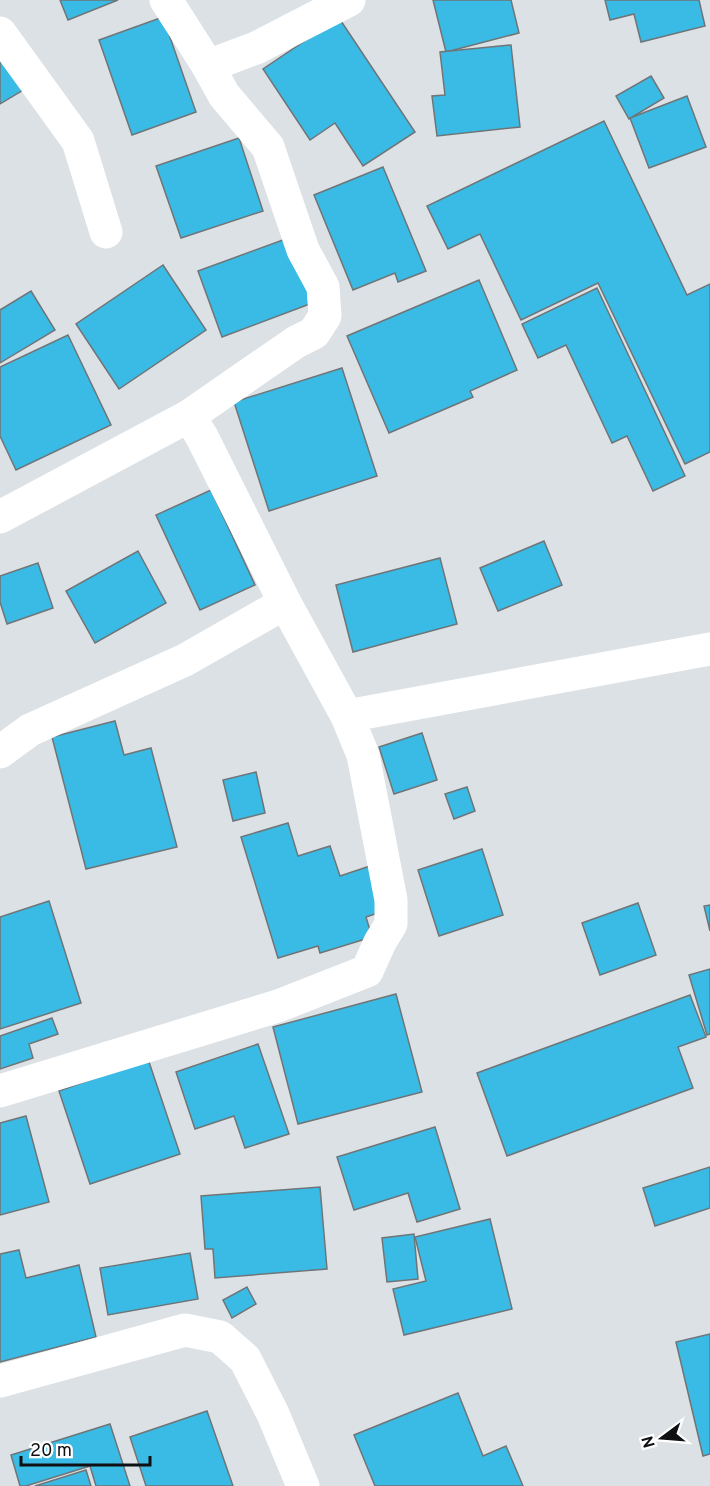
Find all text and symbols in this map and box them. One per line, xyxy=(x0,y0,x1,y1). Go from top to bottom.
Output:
north arrow xyxy=(632,1408,692,1468)
scale bar xyxy=(21,1429,150,1467)
text: N xyxy=(638,1433,661,1450)
text: 20 m xyxy=(30,1440,72,1463)

